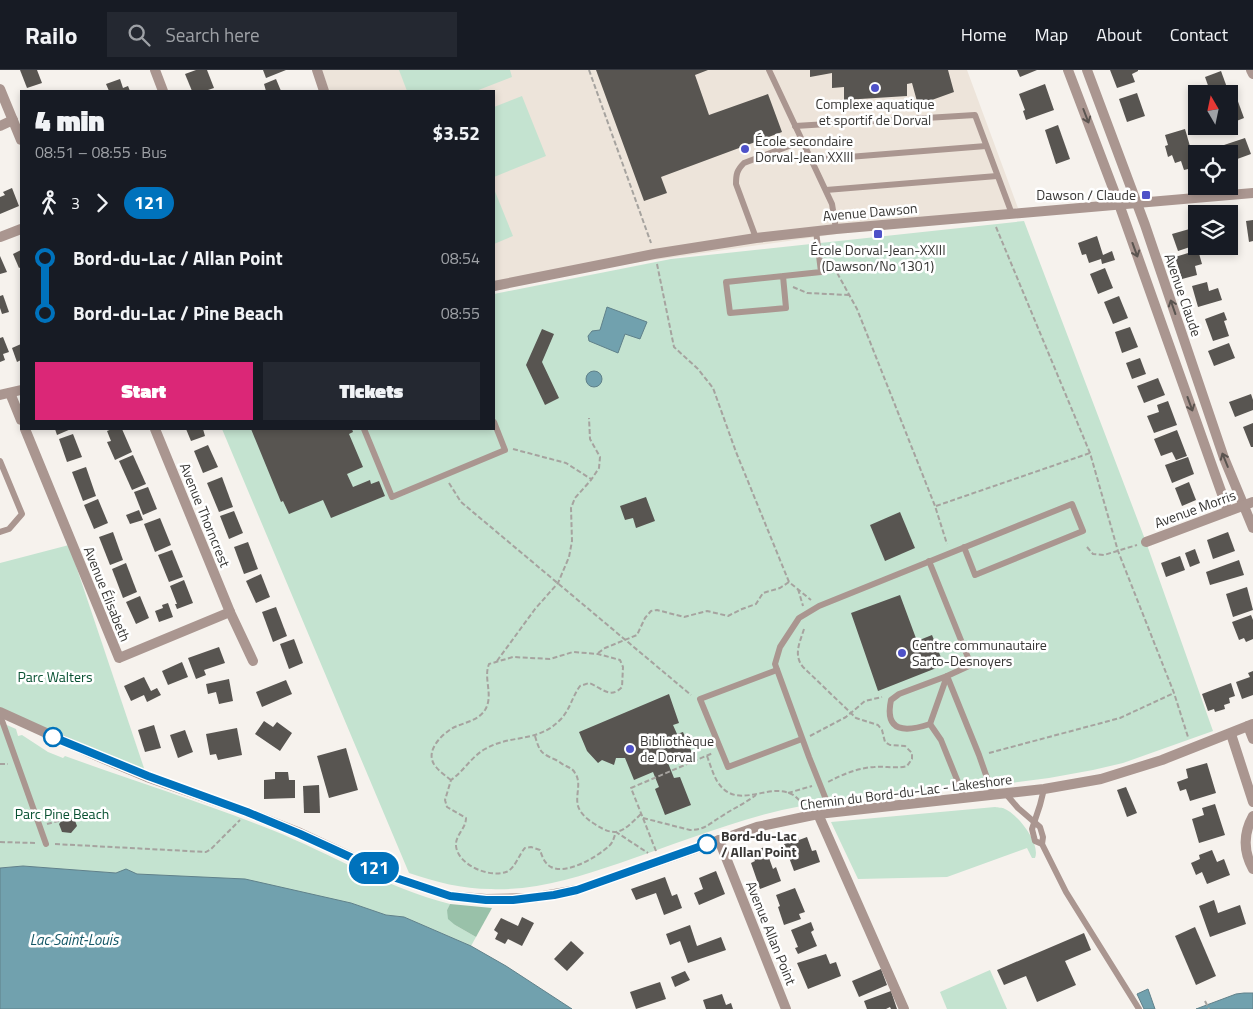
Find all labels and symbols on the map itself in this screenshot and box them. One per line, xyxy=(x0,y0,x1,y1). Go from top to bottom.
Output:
marker: Complexe aquatique et sportif de Dorval xyxy=(869,82,881,94)
north arrow xyxy=(1188,85,1238,135)
place label: Complexe aquatique et sportif de Dorval xyxy=(815,93,935,130)
one-way arrow xyxy=(1082,108,1091,123)
place label: École secondaire Dorval-Jean XXIII xyxy=(755,130,853,167)
marker: École secondaire Dorval-Jean XXIII xyxy=(739,143,751,155)
place label: Dawson / Claude xyxy=(1036,184,1136,205)
marker: Dawson / Claude xyxy=(1140,189,1152,201)
street label: Avenue Dawson xyxy=(822,197,918,226)
marker: École Dorval-Jean-XXIII (Dawson/No 1301) xyxy=(872,228,884,240)
place label: École Dorval-Jean-XXIII (Dawson/No 1301) xyxy=(810,239,946,276)
one-way arrow xyxy=(1131,242,1140,258)
street label: Avenue Claude xyxy=(1159,250,1208,339)
one-way arrow xyxy=(1168,299,1177,315)
one-way arrow xyxy=(1186,395,1195,411)
one-way arrow xyxy=(1220,453,1229,468)
street label: Avenue Thorncrest xyxy=(175,460,236,570)
street label: Avenue Morris xyxy=(1151,484,1238,533)
street label: Avenue Élisabeth xyxy=(79,543,136,645)
place label: Centre communautaire Sarto-Desnoyers xyxy=(912,634,1047,671)
marker: Centre communautaire Sarto-Desnoyers xyxy=(896,647,908,659)
park label: Parc Walters xyxy=(18,666,92,687)
unlabelled marker xyxy=(43,727,63,747)
place label: Bibliothèque de Dorval xyxy=(640,730,714,767)
marker: Bibliothèque de Dorval xyxy=(624,743,636,755)
street label: Chemin du Bord-du-Lac - Lakeshore xyxy=(799,768,1013,815)
park label: Parc Pine Beach xyxy=(15,803,109,824)
place label: Bord-du-Lac / Allan Point xyxy=(721,825,797,862)
marker: Bord-du-Lac / Allan Point xyxy=(697,834,717,854)
line badge: 121 xyxy=(345,852,403,884)
street label: Avenue Allan Point xyxy=(741,878,802,988)
water label: Lac Saint-Louis xyxy=(30,928,120,951)

